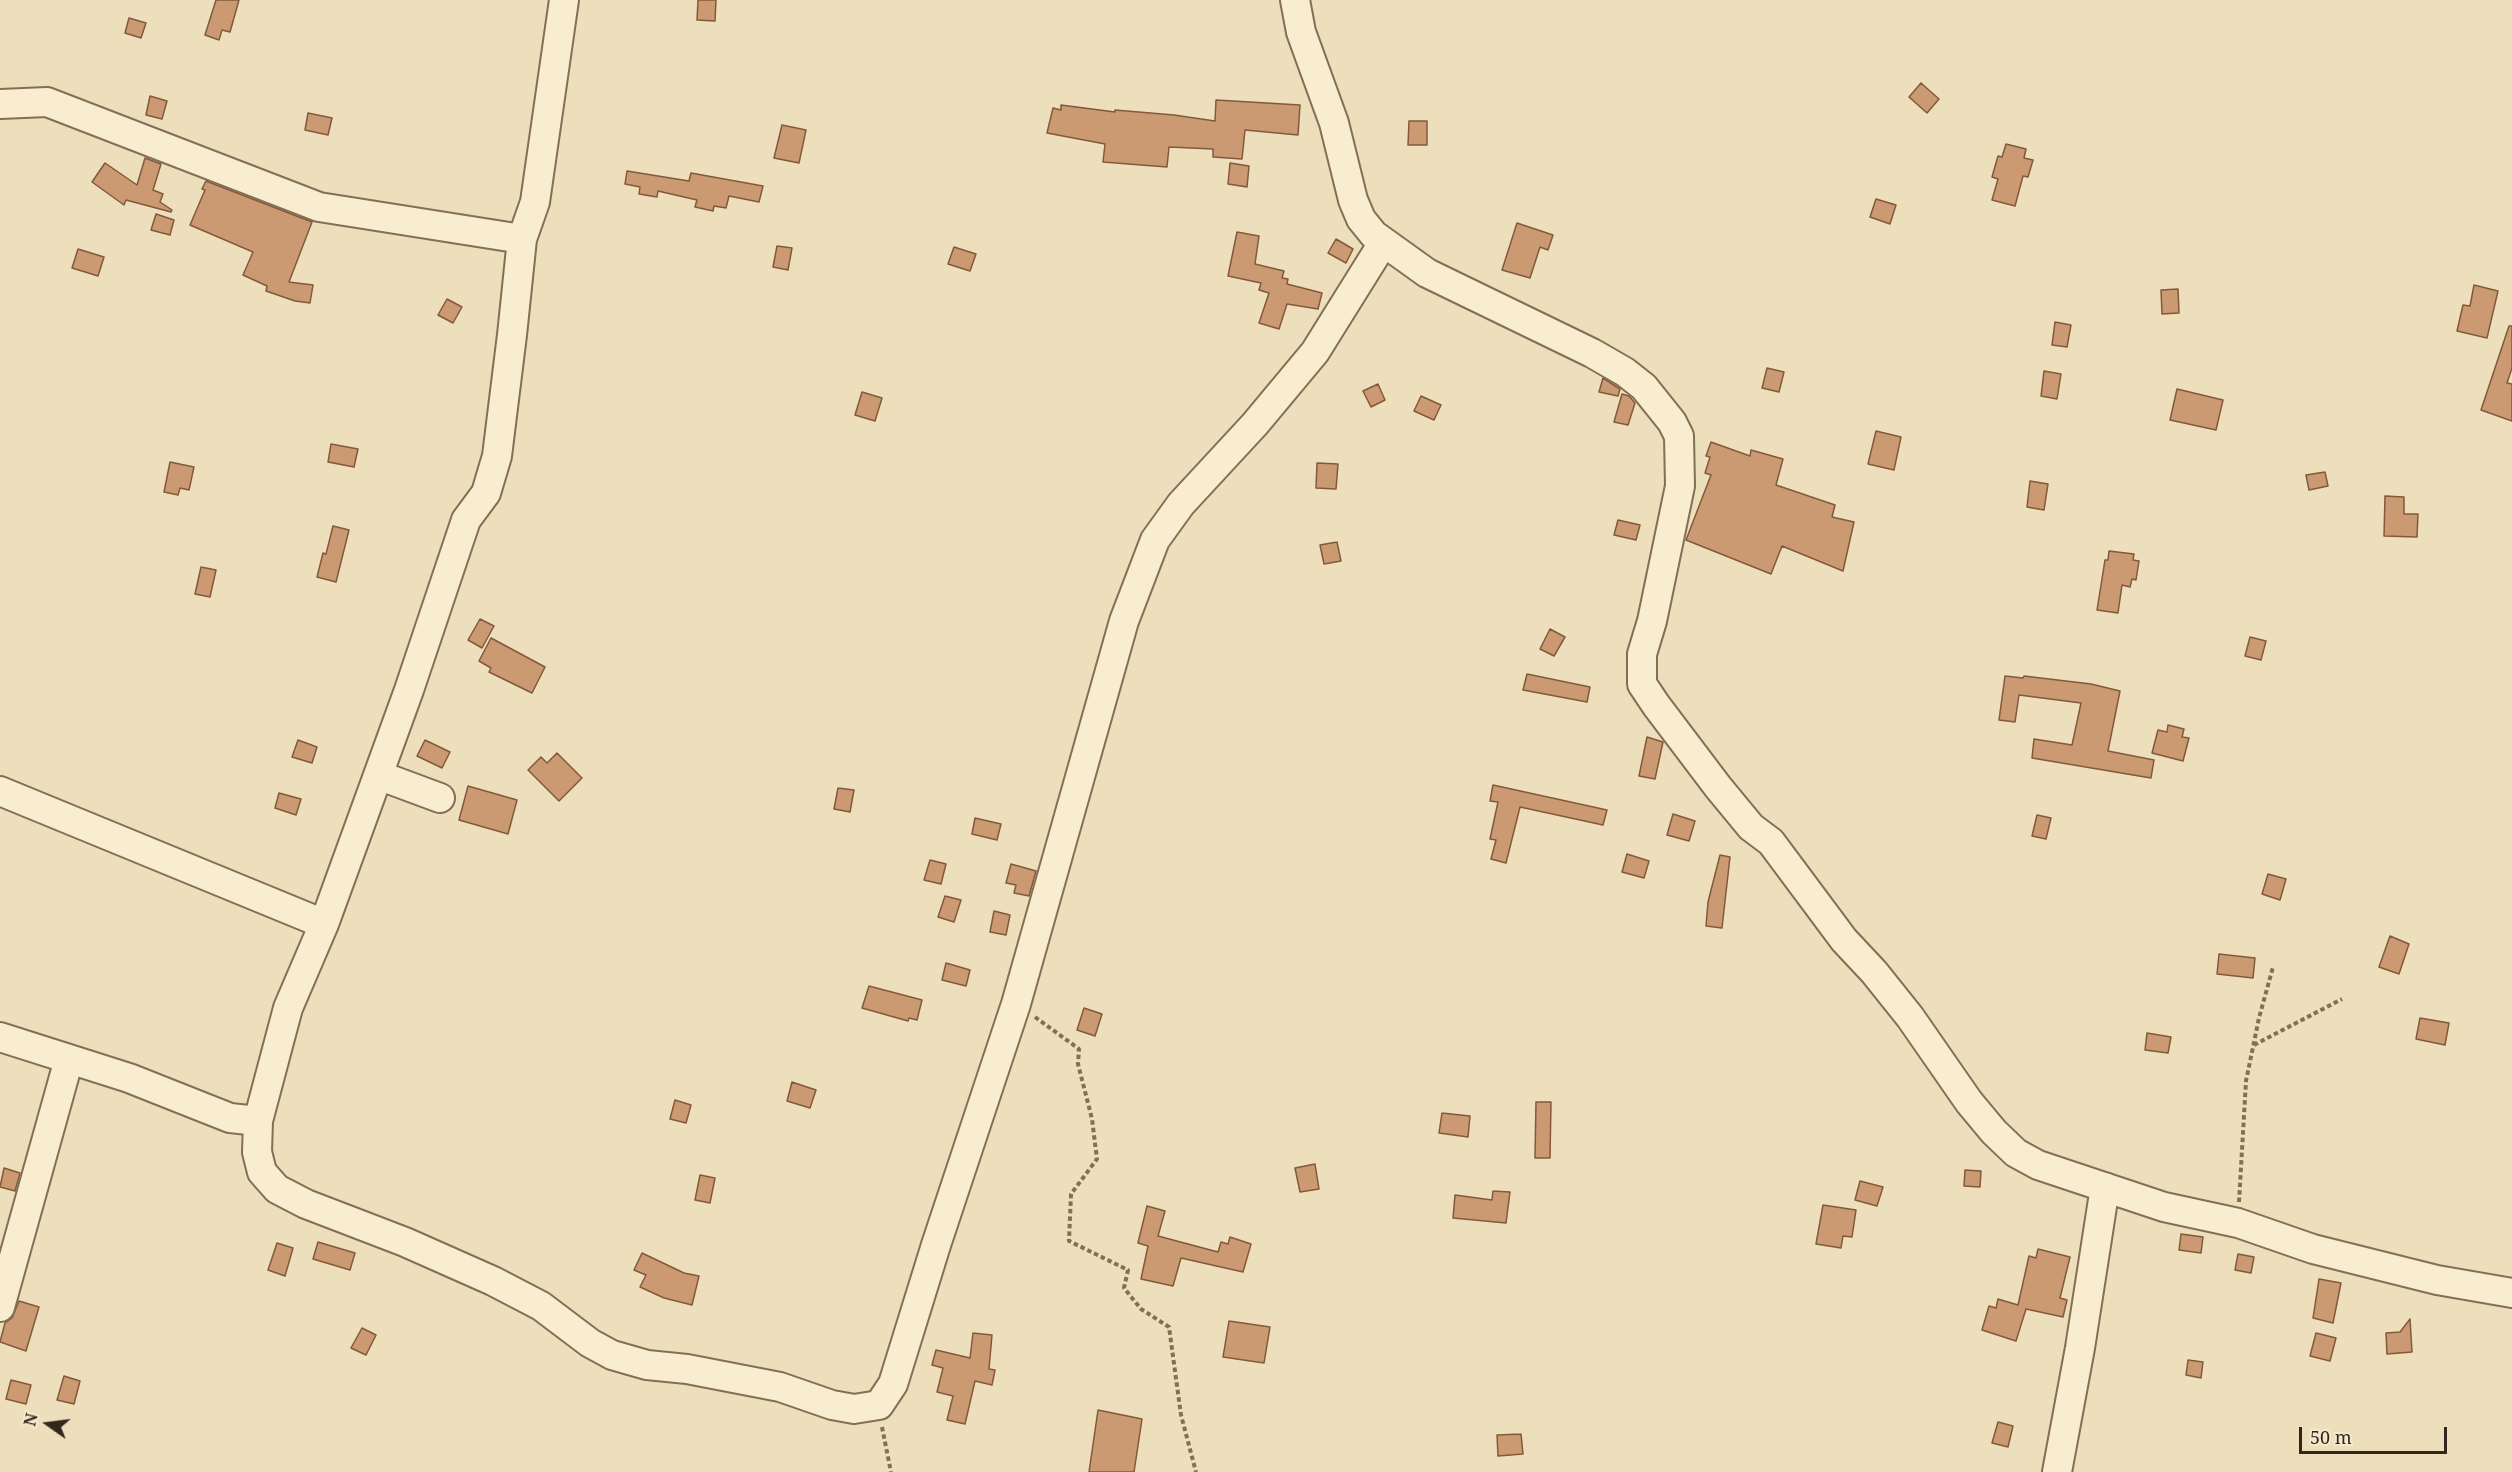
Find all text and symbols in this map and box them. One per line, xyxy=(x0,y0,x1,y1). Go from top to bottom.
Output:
north arrow xyxy=(18,1394,78,1454)
text: N xyxy=(18,1411,43,1428)
scale bar xyxy=(2302,1415,2450,1453)
text: 50 m xyxy=(2310,1425,2352,1449)

